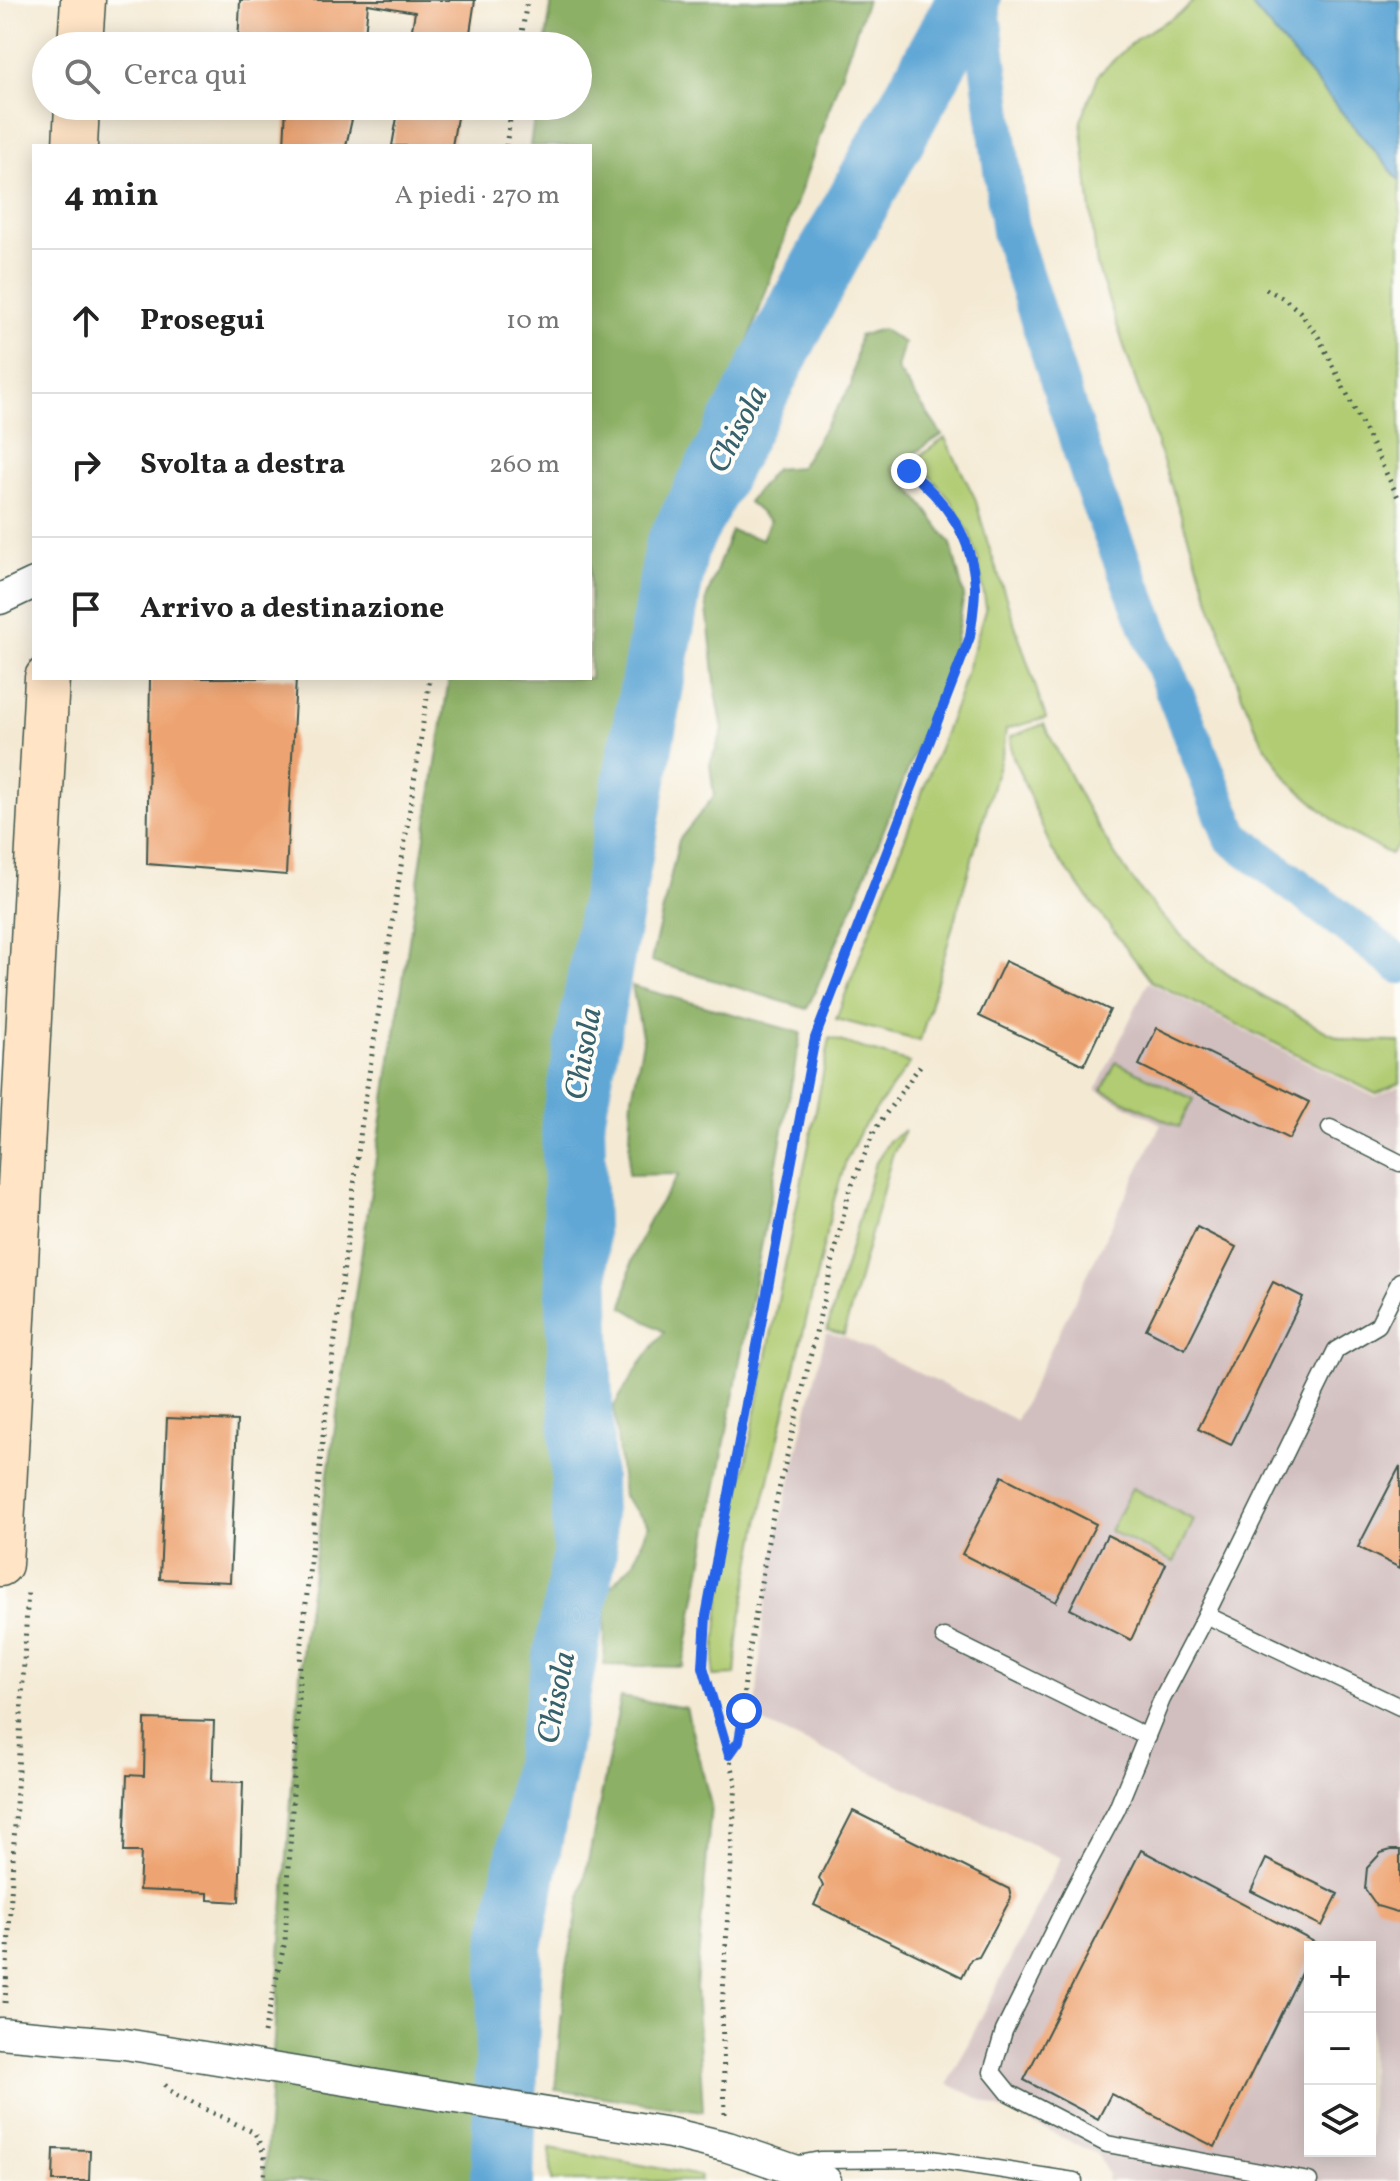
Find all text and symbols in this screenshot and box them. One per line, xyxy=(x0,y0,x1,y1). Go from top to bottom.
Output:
search box xyxy=(32,32,592,120)
icon: search xyxy=(60,54,104,98)
text: Cerca qui xyxy=(124,55,247,97)
text: 4 min xyxy=(64,173,159,220)
text: A piedi · 270 m xyxy=(395,178,560,214)
icon: ahead xyxy=(64,299,108,343)
text: Prosegui xyxy=(140,300,265,342)
text: 10 m xyxy=(506,303,560,339)
water label: Chisola xyxy=(698,378,780,482)
icon: right xyxy=(64,443,108,487)
text: Svolta a destra xyxy=(140,444,345,486)
text: 260 m xyxy=(489,447,560,483)
route end xyxy=(891,453,927,489)
icon: arrive xyxy=(64,587,108,631)
text: Arrivo a destinazione xyxy=(140,588,444,630)
water label: Chisola xyxy=(555,1004,615,1104)
water label: Chisola xyxy=(528,1648,588,1748)
route start xyxy=(726,1693,762,1729)
map controls xyxy=(1304,1941,1376,2157)
button: + xyxy=(1304,1941,1376,2013)
button: − xyxy=(1304,2013,1376,2085)
button: layers xyxy=(1304,2085,1376,2157)

